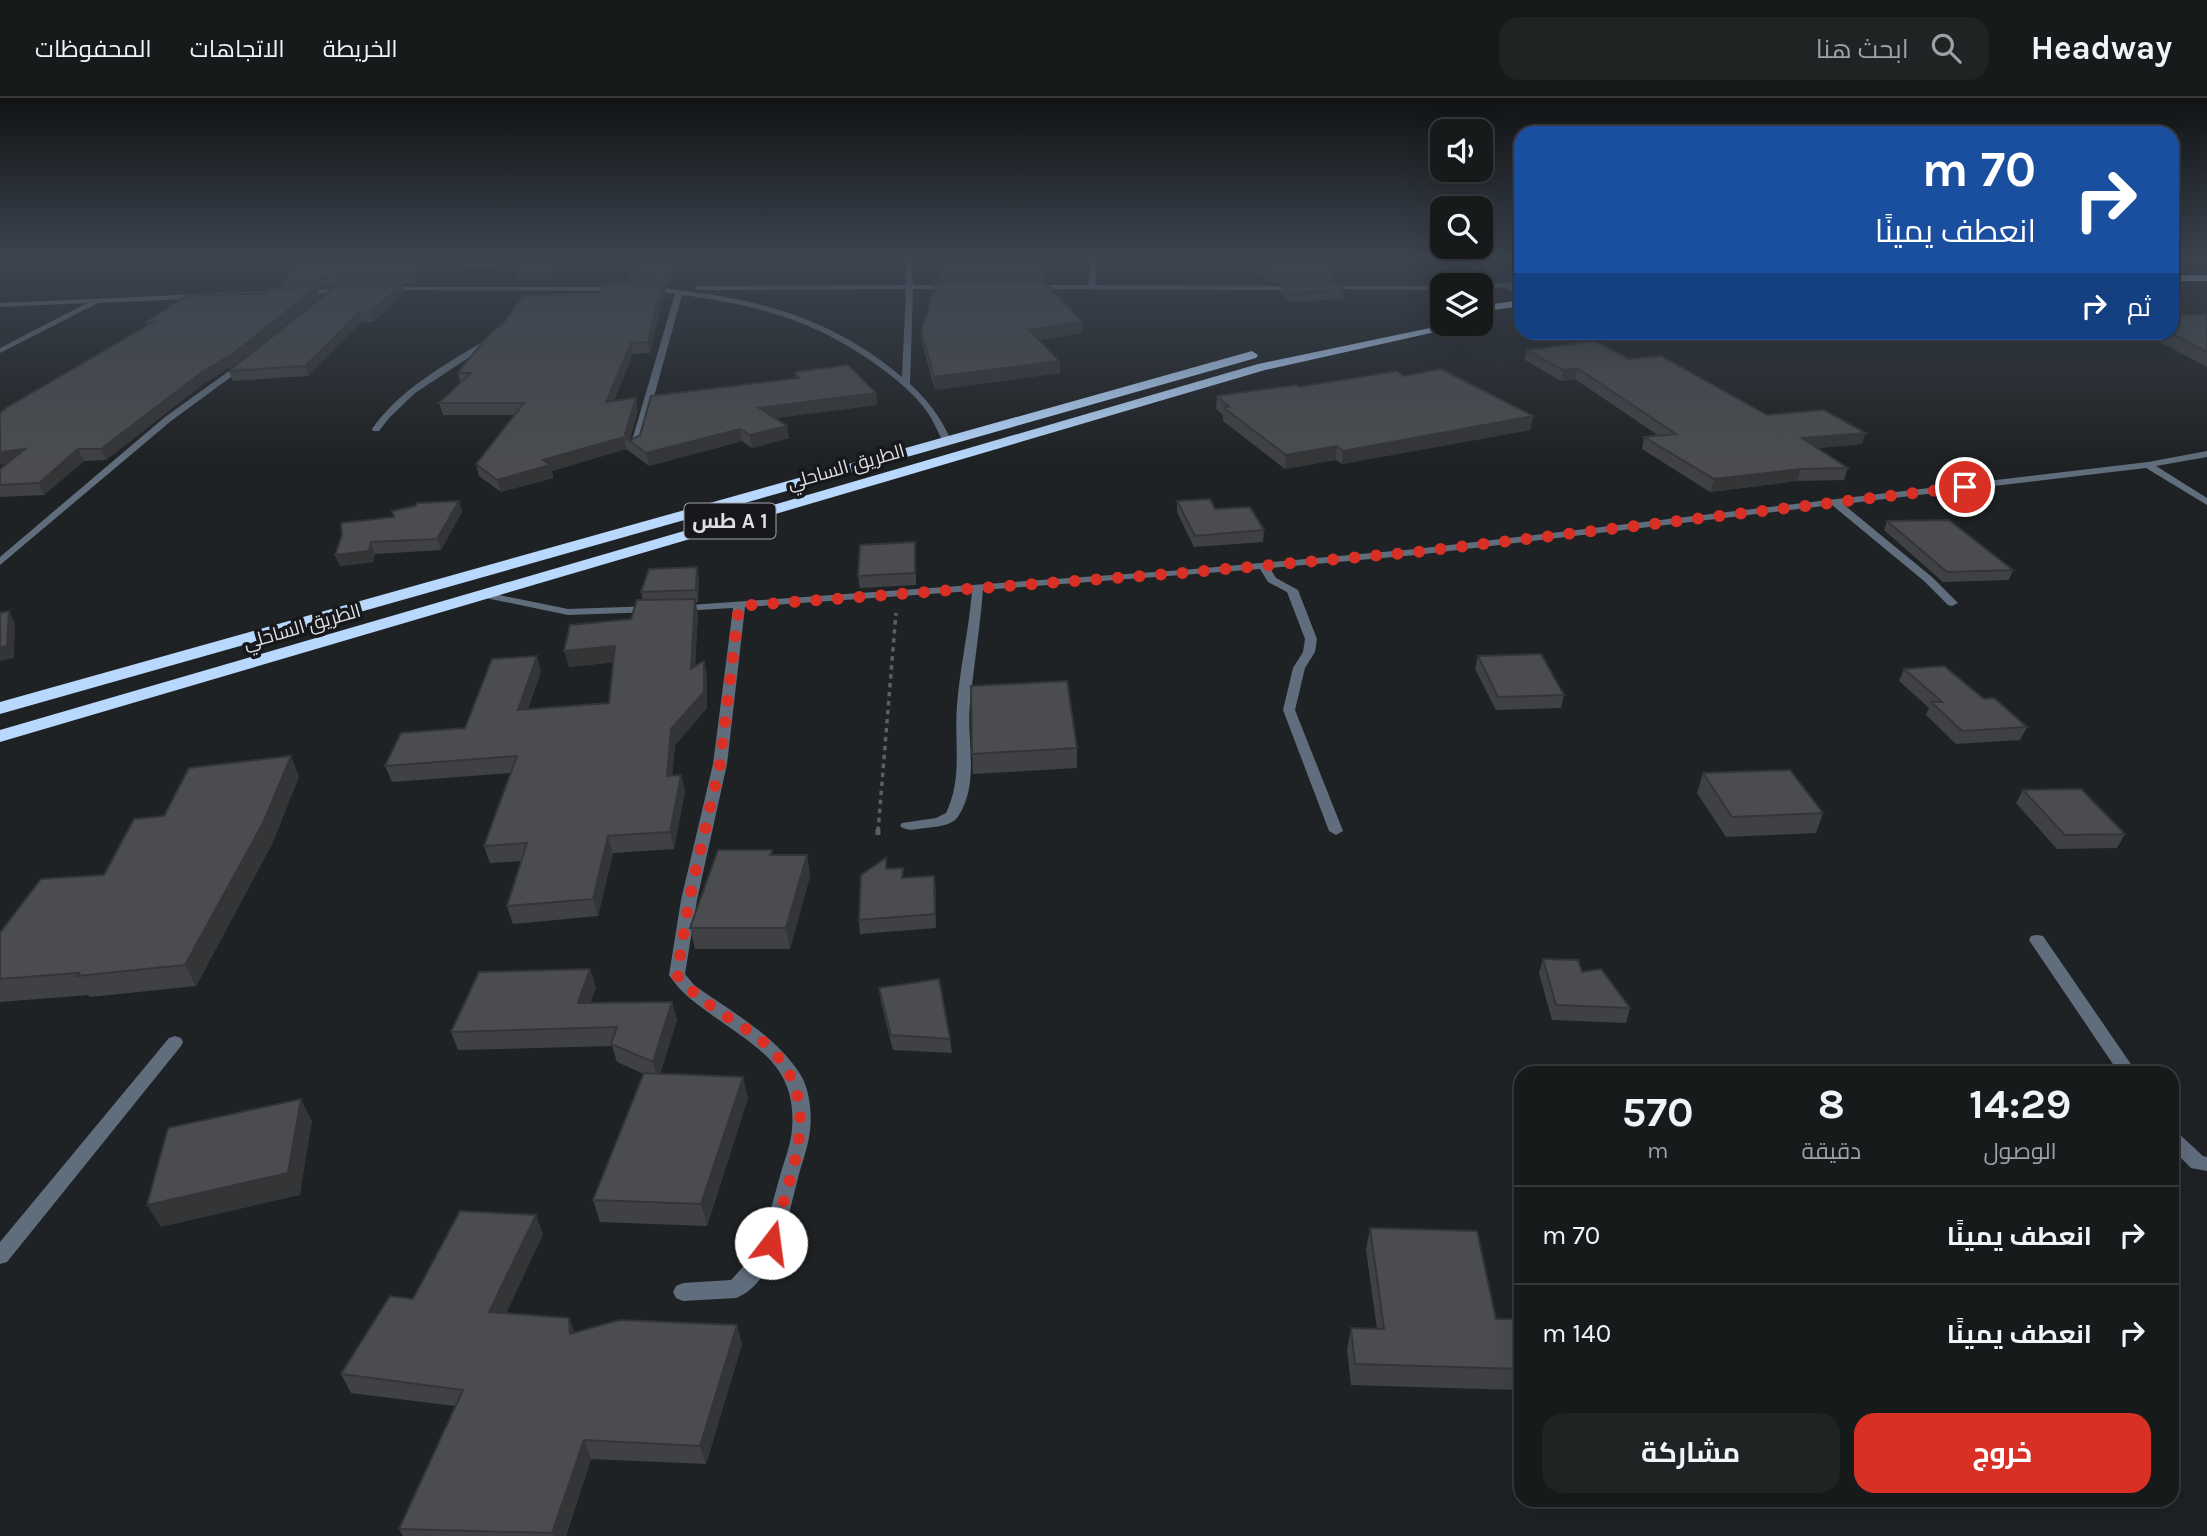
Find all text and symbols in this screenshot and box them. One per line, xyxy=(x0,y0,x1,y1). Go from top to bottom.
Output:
search box xyxy=(1499,17,1989,80)
icon: search xyxy=(1927,29,1965,67)
text: Headway xyxy=(2031,29,2172,67)
text: ابحث هنا xyxy=(1816,34,1909,65)
text: المحفوظات xyxy=(35,35,152,63)
text: الاتجاهات xyxy=(190,35,285,63)
text: الخريطة xyxy=(323,35,398,63)
map controls xyxy=(1430,119,1493,336)
button: sound xyxy=(1430,119,1493,182)
text: 70 m xyxy=(1922,141,2036,198)
icon: right xyxy=(2060,154,2151,245)
button: search xyxy=(1430,196,1493,259)
text: انعطف يمينًا xyxy=(1875,213,2036,250)
button: layers xyxy=(1430,273,1493,336)
icon: right xyxy=(2075,287,2113,325)
text: ثم xyxy=(2127,292,2151,323)
street label: الطريق الساحلي xyxy=(785,440,908,497)
pin xyxy=(1935,457,1995,517)
icon: arrive xyxy=(1946,468,1984,506)
road number: طس A 1 xyxy=(684,504,776,538)
street label: الطريق الساحلي xyxy=(241,600,364,657)
text: 8 xyxy=(1818,1079,1845,1129)
text: 14:29 xyxy=(1969,1079,2071,1129)
text: 570 xyxy=(1622,1087,1694,1137)
text: m xyxy=(1647,1137,1668,1164)
text: دقيقة xyxy=(1801,1138,1861,1165)
text: الوصول xyxy=(1983,1138,2057,1165)
position arrow xyxy=(734,1206,808,1280)
icon: right xyxy=(2113,1216,2151,1254)
text: 70 m xyxy=(1542,1220,1600,1251)
text: انعطف يمينًا xyxy=(1947,1221,2092,1252)
icon: right xyxy=(2113,1314,2151,1352)
text: 140 m xyxy=(1542,1318,1611,1349)
text: انعطف يمينًا xyxy=(1947,1319,2092,1350)
button: مشاركة xyxy=(1542,1413,1840,1493)
button: خروج xyxy=(1854,1413,2151,1493)

